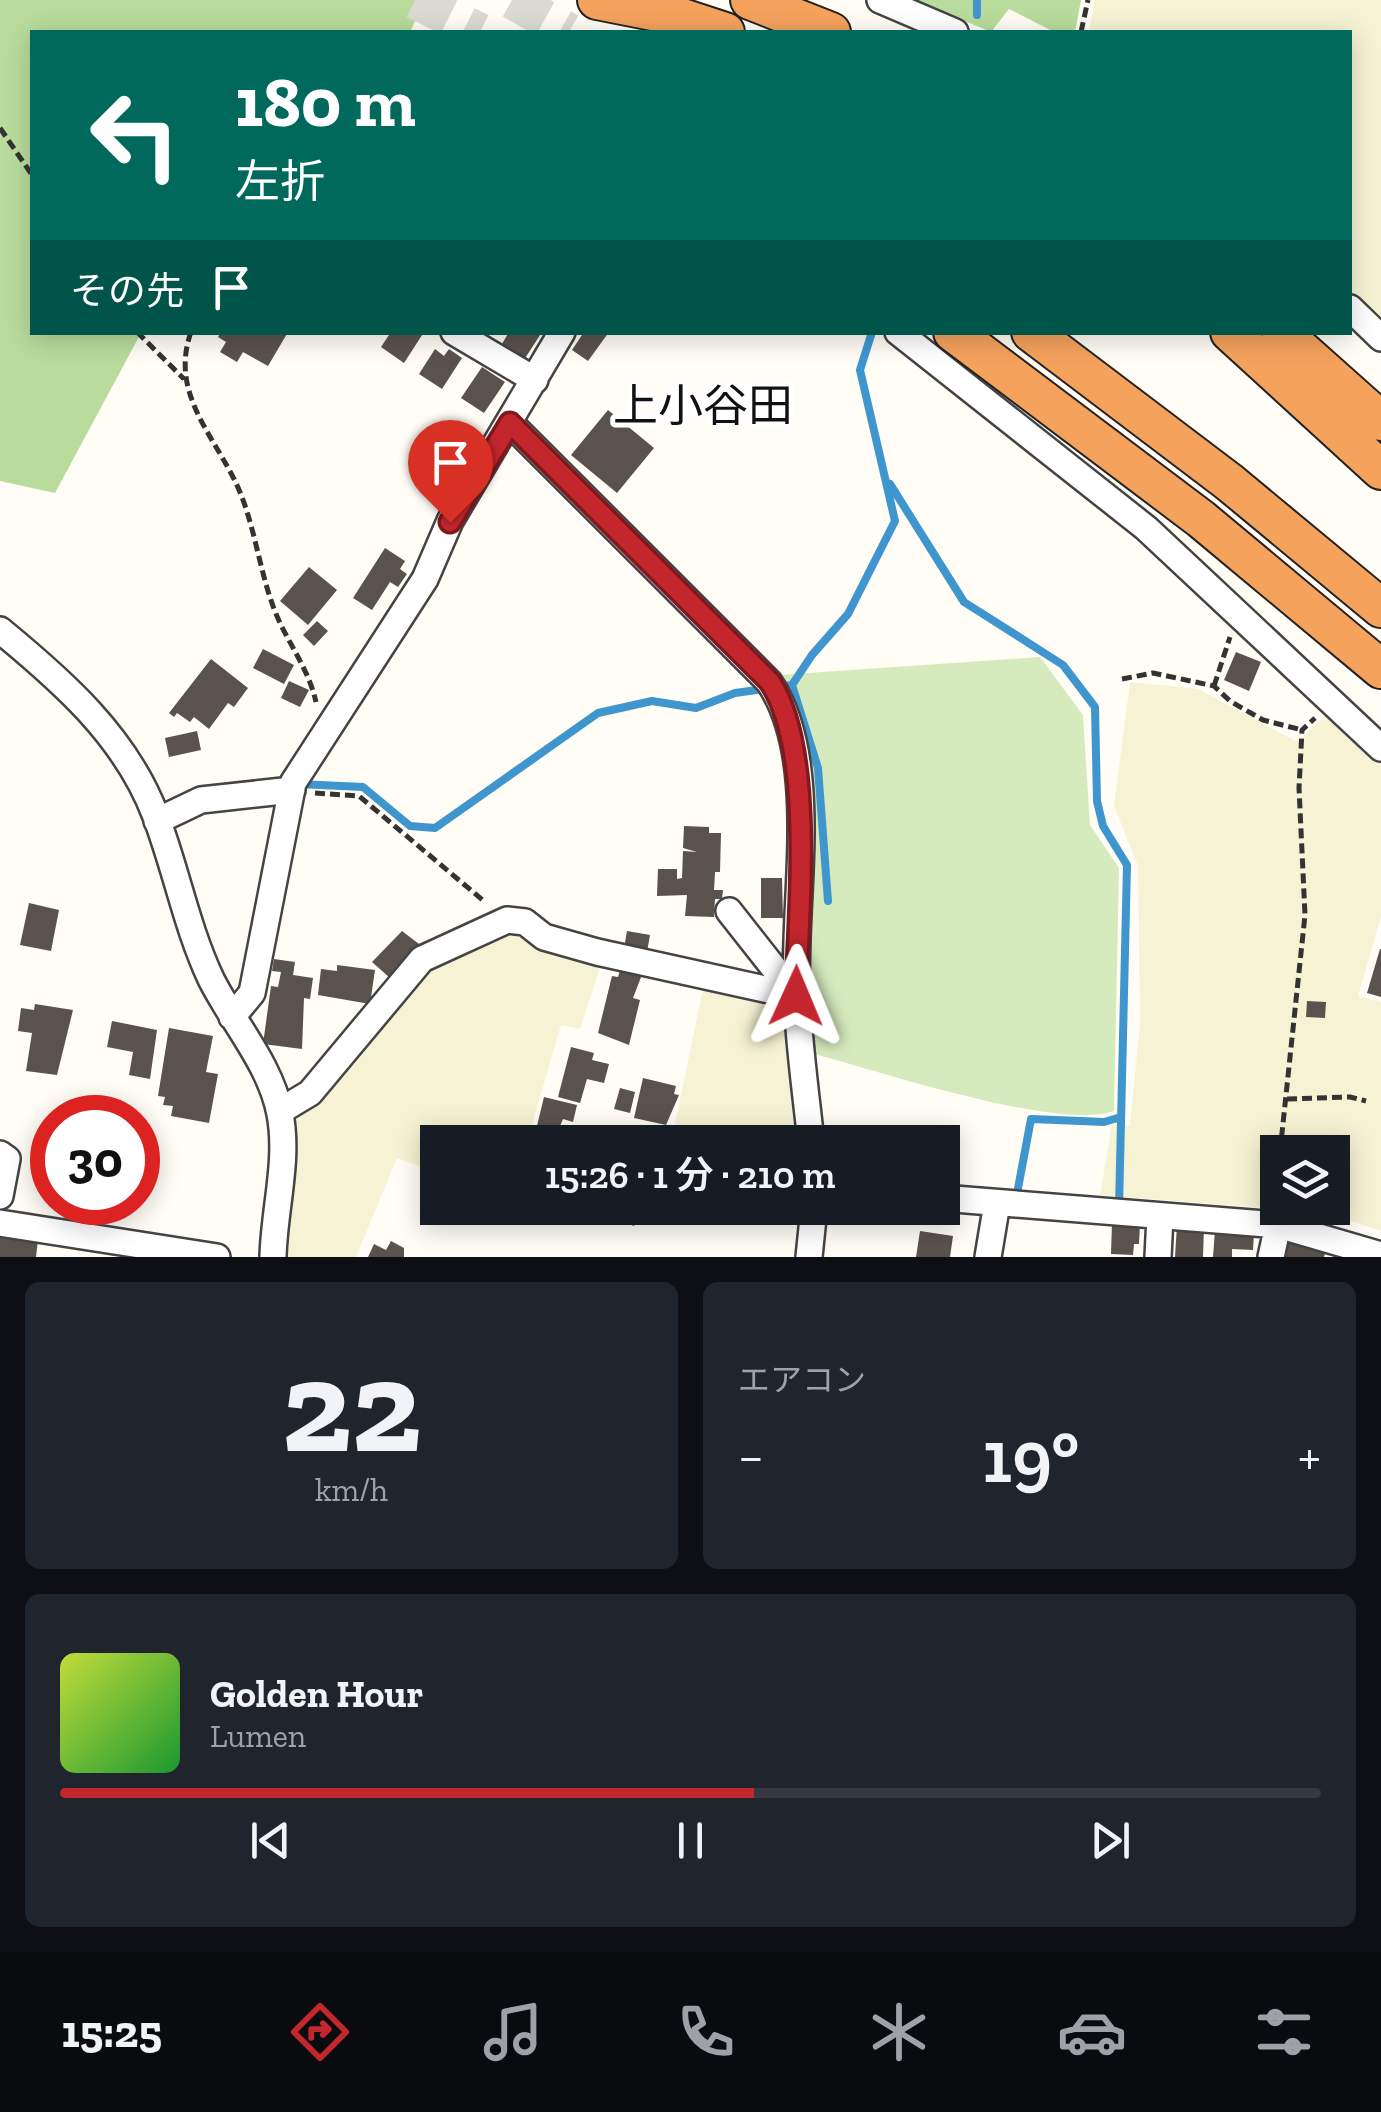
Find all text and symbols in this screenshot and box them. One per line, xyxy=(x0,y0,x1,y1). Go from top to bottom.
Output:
text: 180 m xyxy=(235,60,416,144)
icon: left xyxy=(70,70,200,200)
text: 左折 xyxy=(235,155,325,209)
icon: arrive xyxy=(204,260,259,315)
text: その先 xyxy=(70,268,184,314)
district label: 上小谷田 xyxy=(613,379,793,433)
pin xyxy=(408,420,493,523)
icon: arrive xyxy=(423,435,478,490)
position arrow xyxy=(744,944,848,1048)
speed limit sign: 30 xyxy=(30,1095,160,1225)
map controls xyxy=(1260,1135,1350,1225)
button: layers xyxy=(1260,1135,1350,1225)
text: 15:26 · 1 分 · 210 m xyxy=(545,1152,835,1198)
text: 22 xyxy=(282,1328,421,1484)
text: エアコン xyxy=(738,1361,866,1399)
text: 19° xyxy=(982,1411,1079,1501)
text: − xyxy=(738,1423,764,1489)
text: + xyxy=(1298,1423,1321,1489)
text: km/h xyxy=(315,1471,388,1509)
text: Golden Hour xyxy=(210,1671,423,1717)
text: Lumen xyxy=(210,1717,306,1755)
icon: previous xyxy=(243,1813,298,1868)
icon: pause xyxy=(663,1813,718,1868)
icon: next xyxy=(1083,1813,1138,1868)
icon: directions xyxy=(285,1997,355,2067)
icon: music xyxy=(478,1997,548,2067)
icon: phone xyxy=(671,1997,741,2067)
icon: climate xyxy=(864,1997,934,2067)
icon: car xyxy=(1057,1997,1127,2067)
icon: filters xyxy=(1249,1997,1319,2067)
text: 15:25 xyxy=(61,2005,162,2059)

